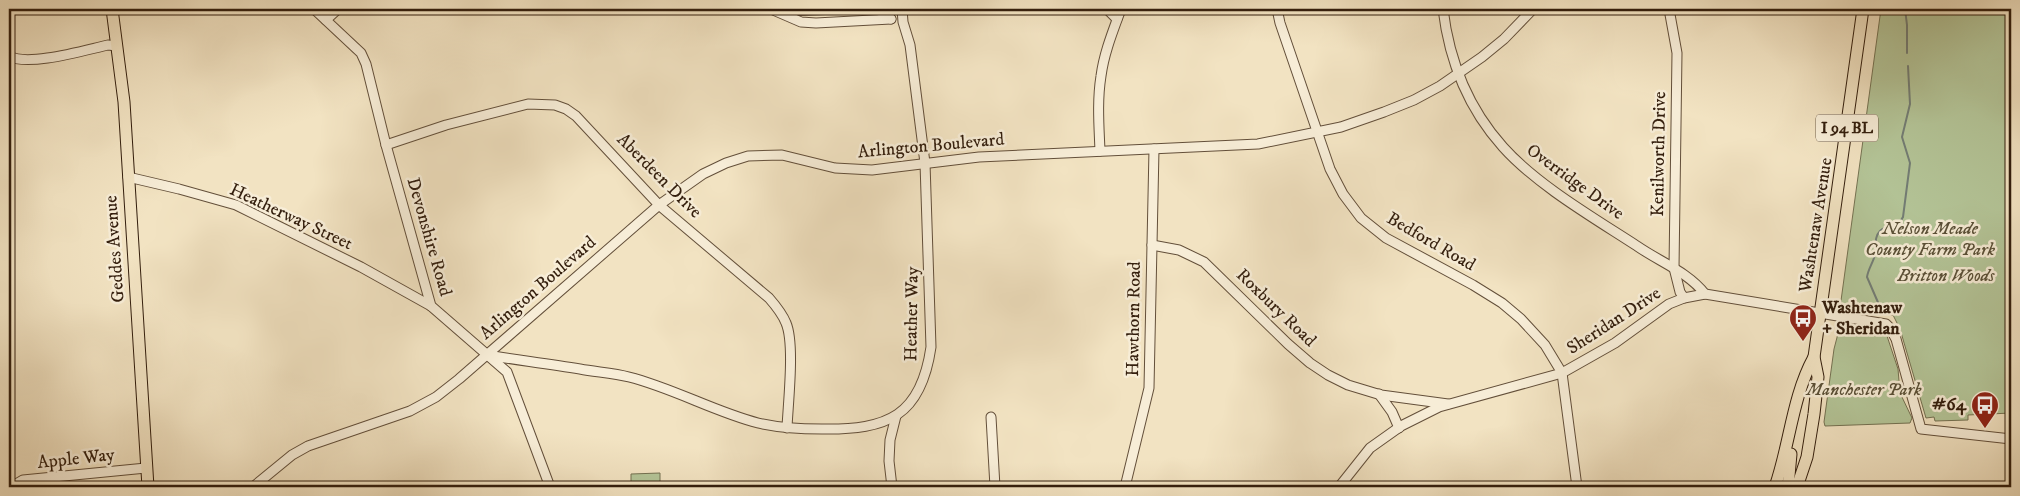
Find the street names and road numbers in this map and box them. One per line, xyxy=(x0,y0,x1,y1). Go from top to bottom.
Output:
street label: Kenilworth Drive xyxy=(1647,91,1671,217)
road number: I 94 BL xyxy=(1816,115,1878,142)
street label: Aberdeen Drive xyxy=(612,129,706,223)
street label: Arlington Boulevard xyxy=(857,129,1005,163)
street label: Overridge Drive xyxy=(1522,139,1628,225)
street label: Washtenaw Avenue xyxy=(1794,156,1837,295)
street label: Devonshire Road xyxy=(402,175,456,299)
street label: Heatherway Street xyxy=(226,179,356,255)
street label: Geddes Avenue xyxy=(100,195,130,303)
street label: Bedford Road xyxy=(1383,208,1479,276)
street label: Arlington Boulevard xyxy=(475,232,601,344)
street label: Hawthorn Road xyxy=(1122,261,1146,377)
street label: Roxbury Road xyxy=(1231,264,1321,352)
street label: Heather Way xyxy=(900,266,924,361)
street label: Sheridan Drive xyxy=(1563,282,1665,360)
street label: Apple Way xyxy=(36,444,116,474)

